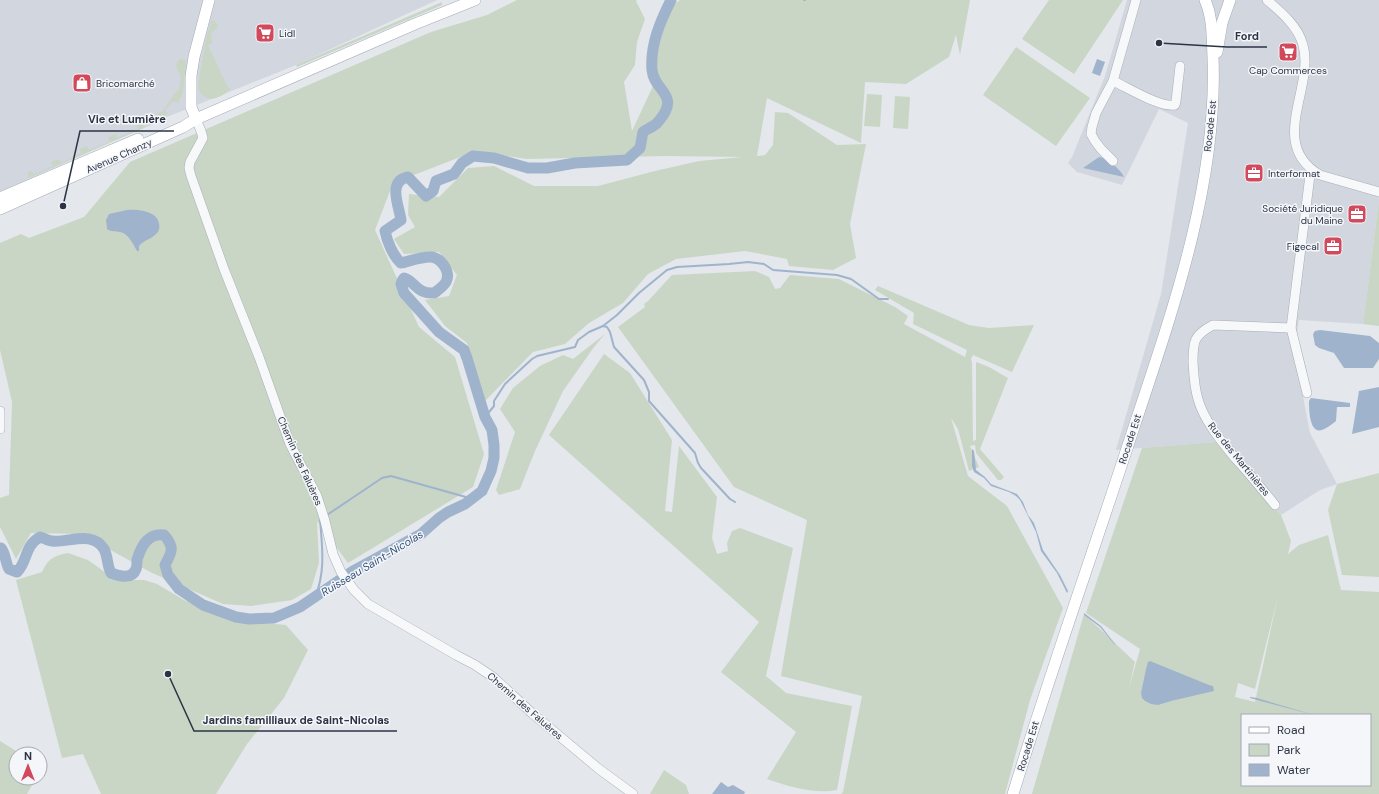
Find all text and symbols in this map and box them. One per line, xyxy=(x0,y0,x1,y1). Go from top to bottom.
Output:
supermarket icon: Lidl xyxy=(254,22,276,44)
callout: Ford xyxy=(1227,24,1267,47)
place label: Lidl xyxy=(279,27,295,40)
text: Ford xyxy=(1235,29,1259,43)
supermarket icon: Cap Commerces xyxy=(1277,41,1299,63)
place label: Cap Commerces xyxy=(1249,64,1327,77)
shop icon: Bricomarché xyxy=(71,72,93,94)
place label: Bricomarché xyxy=(96,77,155,90)
street label: Rocade Est xyxy=(1201,100,1219,152)
callout: Vie et Lumière xyxy=(80,108,174,131)
text: Vie et Lumière xyxy=(88,112,166,126)
street label: Avenue Chanzy xyxy=(84,135,154,176)
office icon: Interformat xyxy=(1243,162,1265,184)
place label: Interformat xyxy=(1268,167,1320,180)
place label: Société Juridique du Maine xyxy=(1262,202,1343,227)
office icon: Société Juridique du Maine xyxy=(1346,203,1368,225)
office icon: Figecal xyxy=(1322,235,1344,257)
place label: Figecal xyxy=(1287,240,1319,253)
street label: Rocade Est xyxy=(1116,412,1144,466)
street label: Chemin des Faluères xyxy=(274,414,326,508)
street label: Rue des Martinières xyxy=(1205,419,1273,499)
water label: Ruisseau Saint-Nicolas xyxy=(318,527,426,599)
street label: Chemin des Faluères xyxy=(484,670,566,742)
callout: Jardins familliaux de Saint-Nicolas xyxy=(194,708,397,731)
text: Jardins familliaux de Saint-Nicolas xyxy=(203,713,390,727)
legend xyxy=(1241,714,1371,786)
street label: Rocade Est xyxy=(1014,719,1042,773)
text: Road xyxy=(1277,722,1305,738)
text: Park xyxy=(1277,742,1301,758)
north arrow xyxy=(8,746,48,786)
text: N xyxy=(24,749,32,763)
text: Water xyxy=(1277,762,1311,778)

